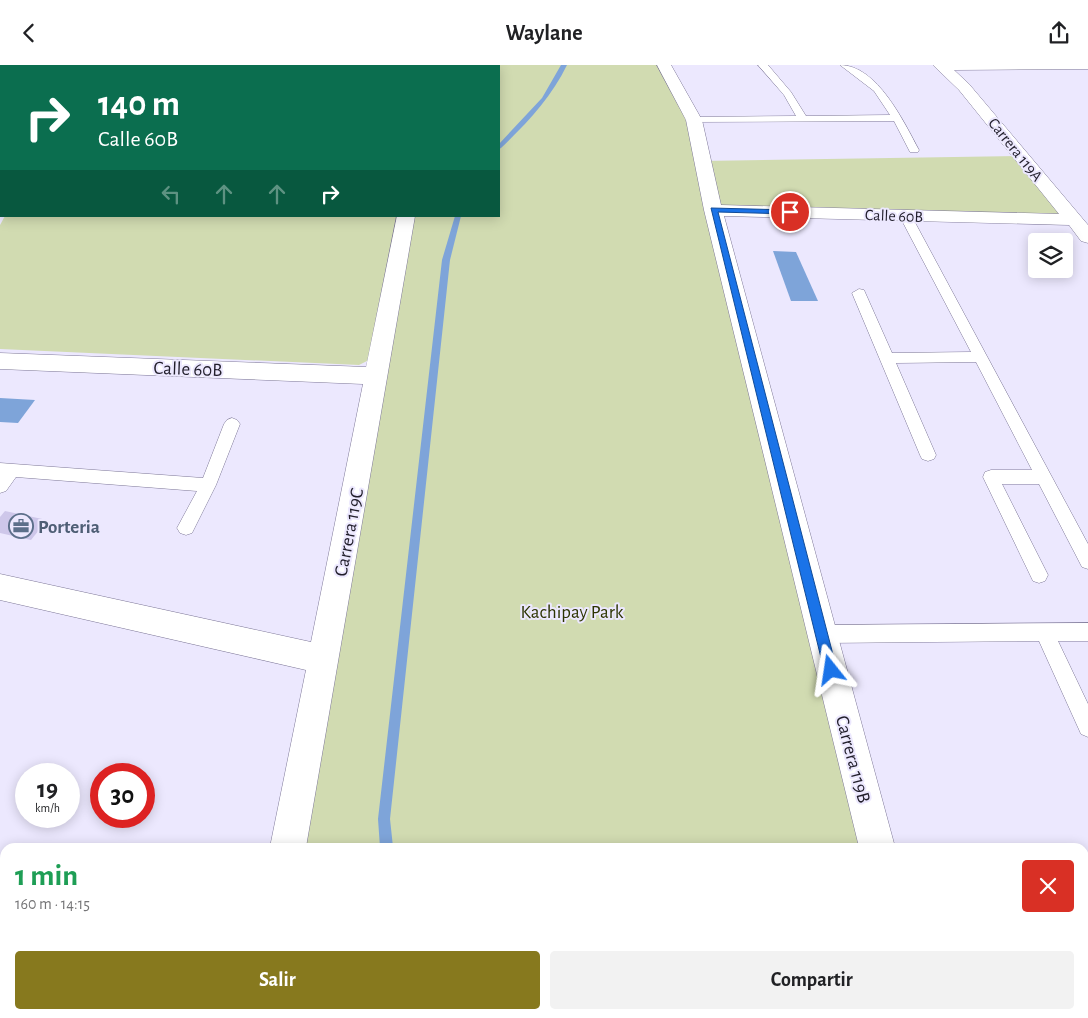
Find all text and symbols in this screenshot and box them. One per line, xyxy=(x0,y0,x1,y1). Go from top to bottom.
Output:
icon: back xyxy=(15,19,43,47)
icon: share xyxy=(1045,19,1073,47)
text: Waylane xyxy=(505,22,583,44)
icon: right xyxy=(15,85,80,150)
text: 140 m xyxy=(98,87,180,122)
street label: Carrera 119A xyxy=(985,115,1045,184)
text: Calle 60B xyxy=(98,128,178,150)
icon: left xyxy=(157,180,185,208)
icon: ahead xyxy=(210,180,238,208)
icon: ahead xyxy=(263,180,291,208)
icon: right xyxy=(316,180,344,208)
pin xyxy=(769,191,811,233)
icon: arrive xyxy=(776,198,804,226)
street label: Calle 60B xyxy=(865,207,923,225)
map controls xyxy=(1028,233,1073,278)
button: layers xyxy=(1028,233,1073,278)
street label: Calle 60B xyxy=(153,359,223,380)
street label: Carrera 119C xyxy=(332,487,367,578)
office icon: Porteria xyxy=(8,513,34,539)
place label: Porteria xyxy=(38,518,100,537)
park label: Kachipay Park xyxy=(521,603,624,622)
position arrow xyxy=(804,643,856,695)
street label: Carrera 119B xyxy=(832,714,873,805)
speed limit sign: 30 xyxy=(90,763,155,828)
text: 19 xyxy=(37,777,58,802)
text: km/h xyxy=(35,802,60,814)
button: close xyxy=(1022,860,1074,912)
text: 1 min xyxy=(15,861,78,891)
text: 160 m · 14:15 xyxy=(15,896,90,912)
button: Salir xyxy=(15,951,540,1009)
button: Compartir xyxy=(550,951,1074,1009)

